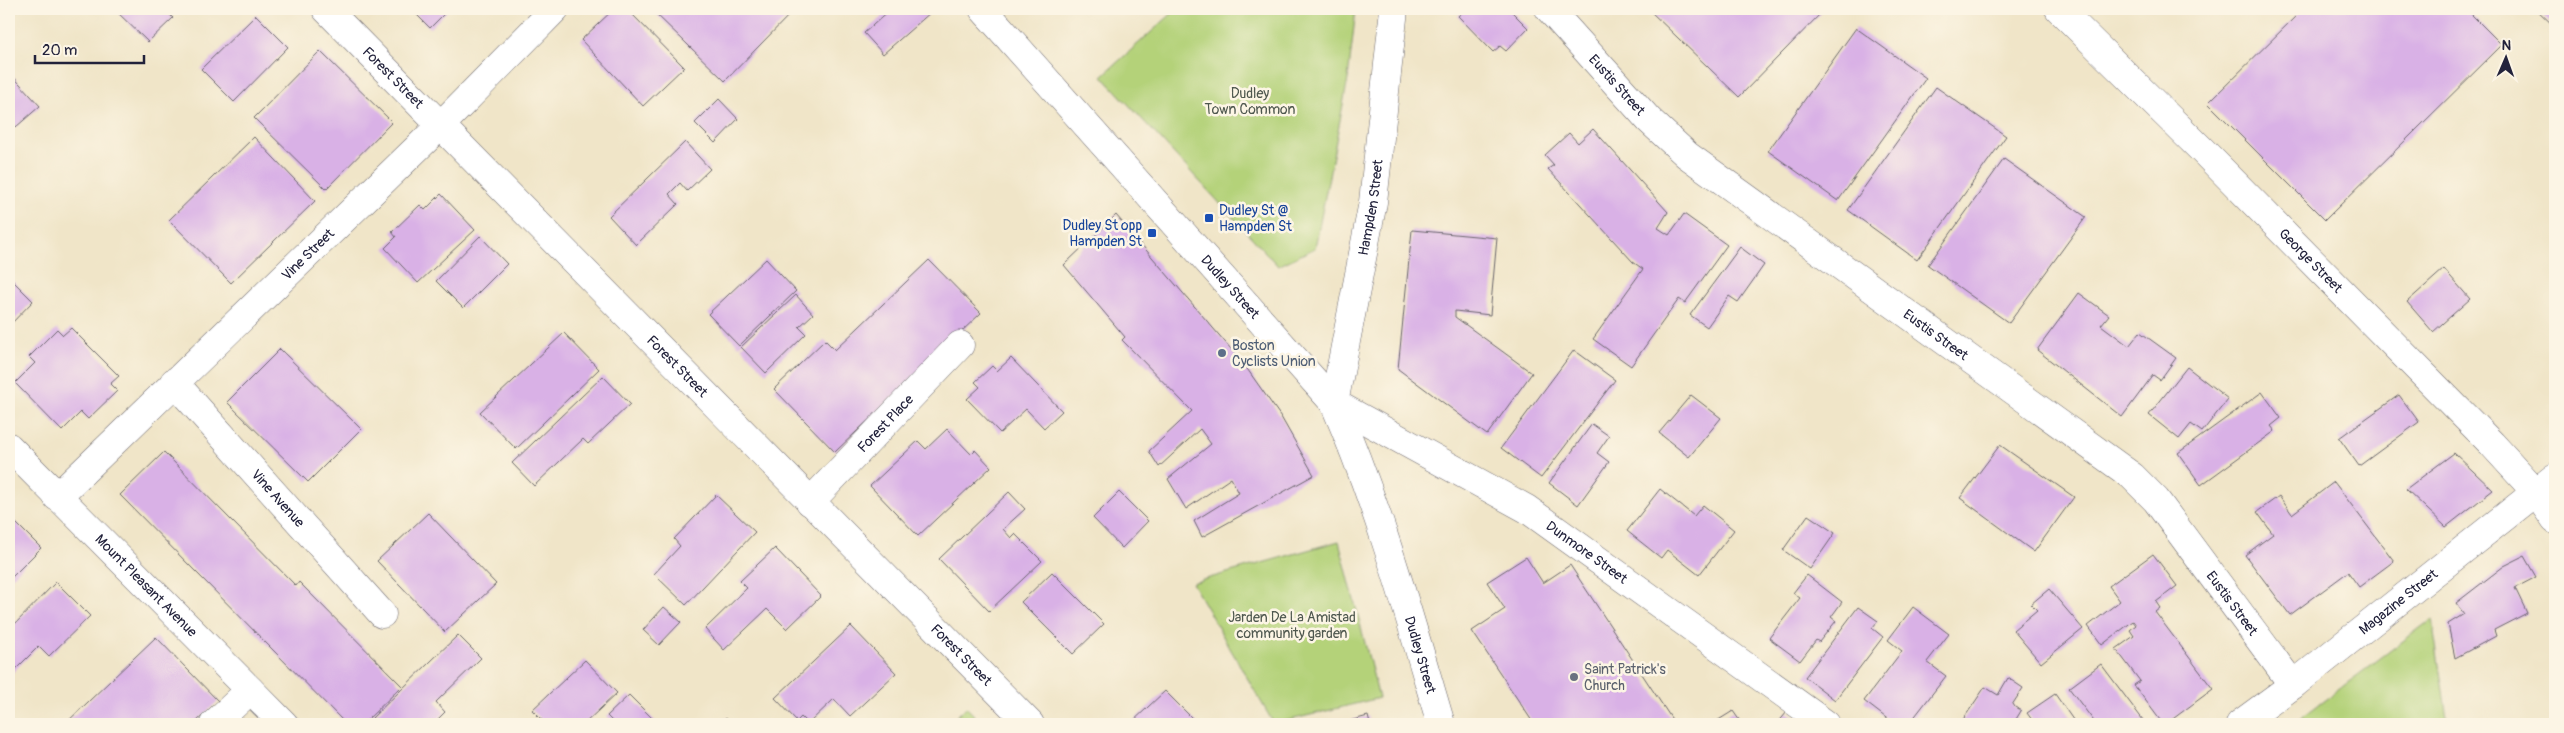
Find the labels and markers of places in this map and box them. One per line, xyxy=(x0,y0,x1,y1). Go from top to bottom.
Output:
place label: Dudley St @ Hampden St xyxy=(1219,202,1292,235)
marker: Dudley St @ Hampden St xyxy=(1203,212,1215,224)
place label: Dudley St opp Hampden St xyxy=(1063,217,1142,250)
marker: Dudley St opp Hampden St xyxy=(1146,227,1158,239)
place label: Boston Cyclists Union xyxy=(1232,337,1316,370)
marker: Boston Cyclists Union xyxy=(1216,347,1228,359)
place label: Saint Patrick's Church xyxy=(1584,661,1667,694)
marker: Saint Patrick's Church xyxy=(1568,671,1580,683)

